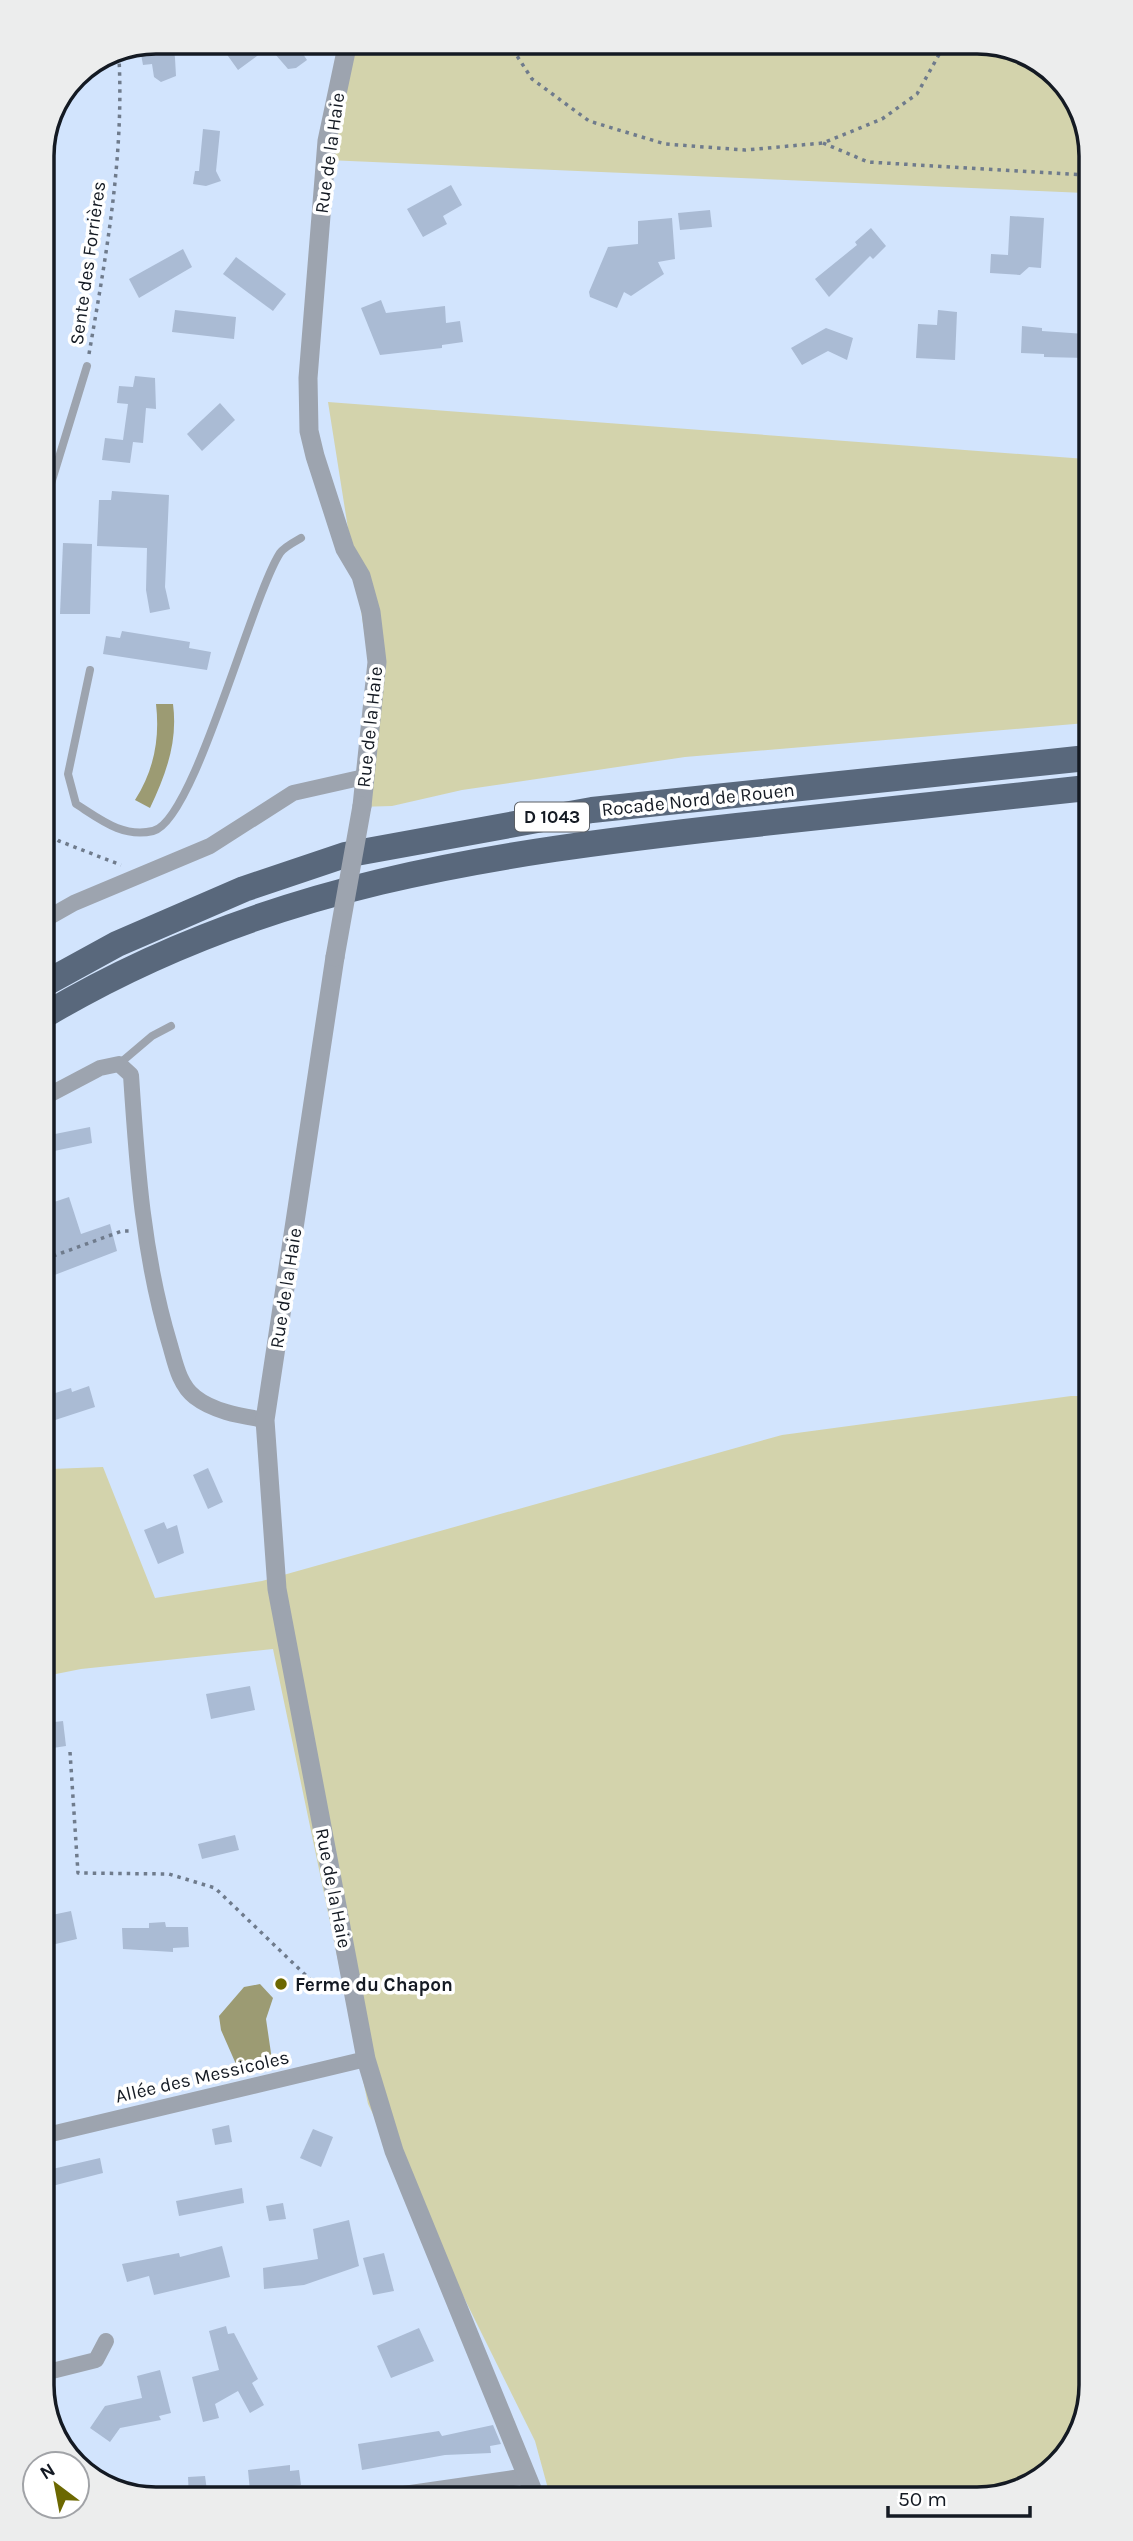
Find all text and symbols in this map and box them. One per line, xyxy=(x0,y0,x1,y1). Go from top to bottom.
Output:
street label: Rue de la Haie xyxy=(311,91,349,215)
street label: Sente des Forrières xyxy=(66,180,110,346)
street label: Rue de la Haie xyxy=(353,665,387,789)
street label: Rocade Nord de Rouen xyxy=(600,779,796,821)
road number: D 1043 xyxy=(515,802,589,832)
street label: Rue de la Haie xyxy=(266,1226,306,1350)
street label: Rue de la Haie xyxy=(311,1826,355,1950)
place label: Ferme du Chapon xyxy=(295,1974,453,1996)
marker: Ferme du Chapon xyxy=(273,1976,289,1992)
street label: Allée des Messicoles xyxy=(113,2046,291,2108)
north arrow xyxy=(21,2450,91,2520)
text: N xyxy=(36,2458,59,2484)
scale bar xyxy=(888,2474,1030,2518)
text: 50 m xyxy=(898,2487,947,2511)

